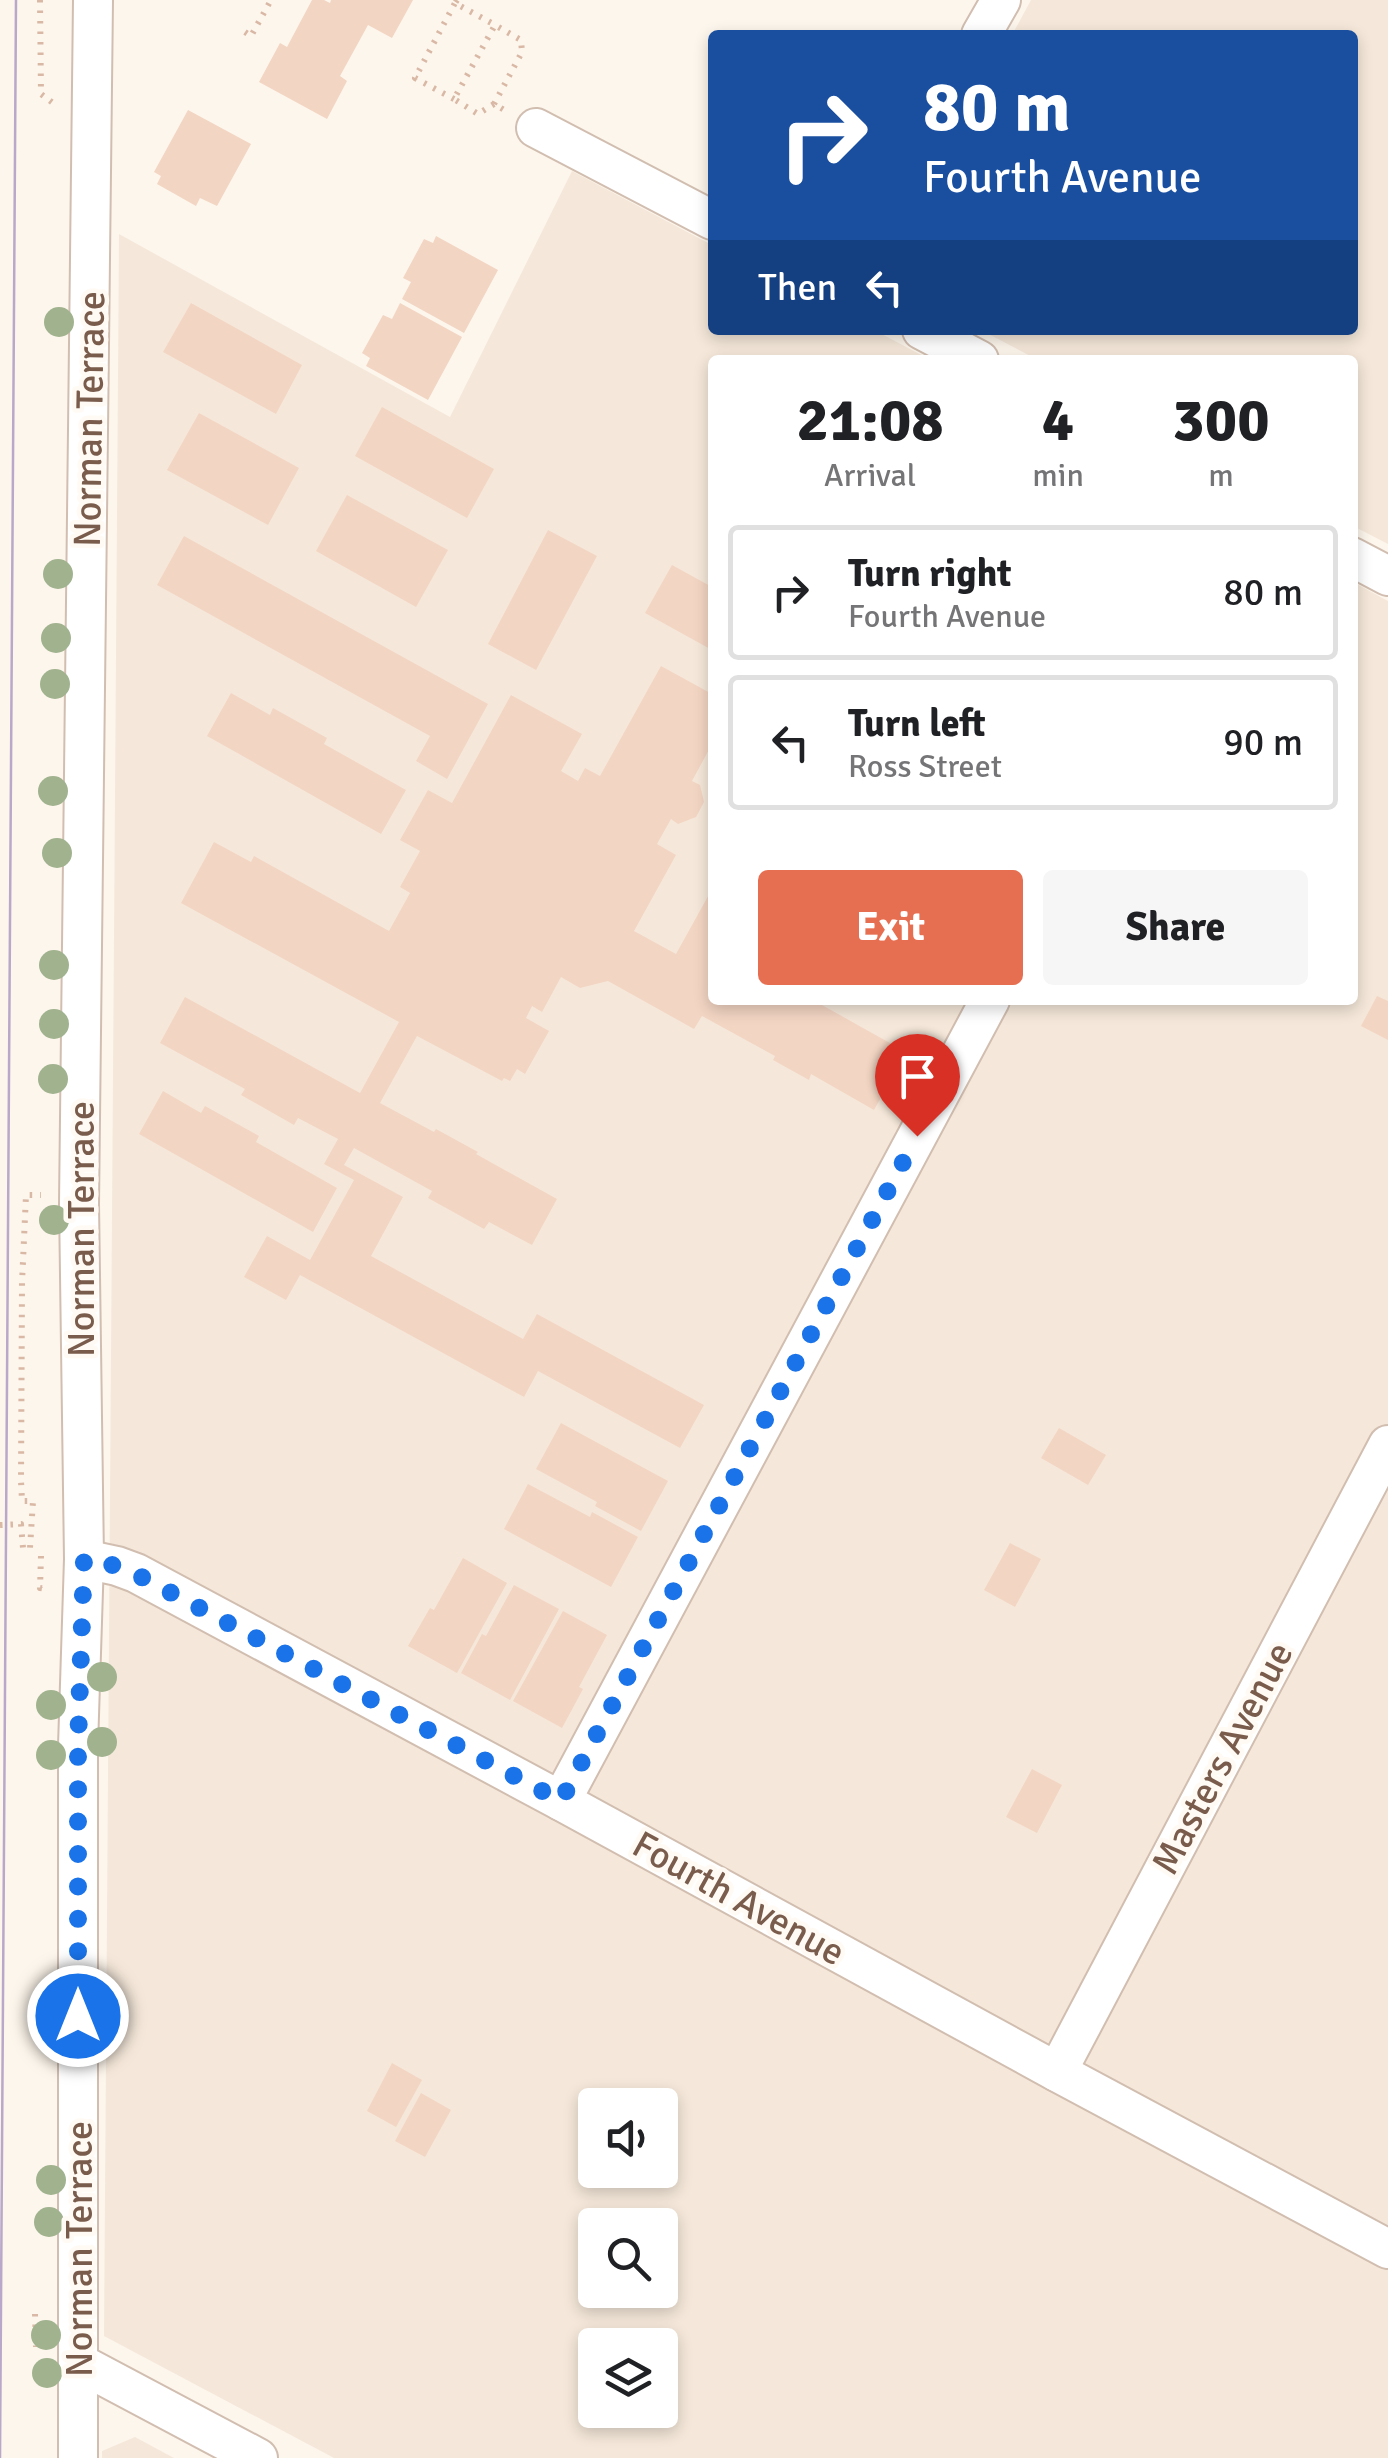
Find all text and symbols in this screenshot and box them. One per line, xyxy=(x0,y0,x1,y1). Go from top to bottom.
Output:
text: 80 m xyxy=(923,64,1071,150)
icon: right xyxy=(758,70,888,200)
text: Fourth Avenue xyxy=(923,150,1202,205)
icon: left xyxy=(857,260,912,315)
text: Then xyxy=(758,264,837,311)
street label: Norman Terrace xyxy=(64,290,115,548)
text: 21:08 xyxy=(796,384,944,458)
text: 4 xyxy=(1042,384,1074,458)
text: 300 xyxy=(1172,384,1270,458)
text: Arrival xyxy=(824,456,916,495)
text: min xyxy=(1032,456,1084,495)
text: m xyxy=(1208,456,1234,495)
text: Turn right xyxy=(848,550,1012,597)
icon: right xyxy=(763,565,818,620)
text: 80 m xyxy=(1223,569,1303,616)
text: Fourth Avenue xyxy=(848,597,1046,636)
text: Turn left xyxy=(848,700,986,747)
icon: left xyxy=(763,715,818,770)
text: 90 m xyxy=(1223,719,1303,766)
text: Ross Street xyxy=(848,747,1002,786)
button: Exit xyxy=(758,870,1023,985)
button: Share xyxy=(1043,870,1308,985)
pin xyxy=(875,1034,960,1137)
icon: arrive xyxy=(890,1049,945,1104)
street label: Norman Terrace xyxy=(58,1101,105,1357)
street label: Masters Avenue xyxy=(1142,1634,1303,1882)
street label: Fourth Avenue xyxy=(624,1821,853,1976)
position arrow xyxy=(26,1964,130,2068)
map controls xyxy=(578,2088,678,2428)
button: sound xyxy=(578,2088,678,2188)
street label: Norman Terrace xyxy=(56,2121,103,2377)
button: search xyxy=(578,2208,678,2308)
button: layers xyxy=(578,2328,678,2428)

